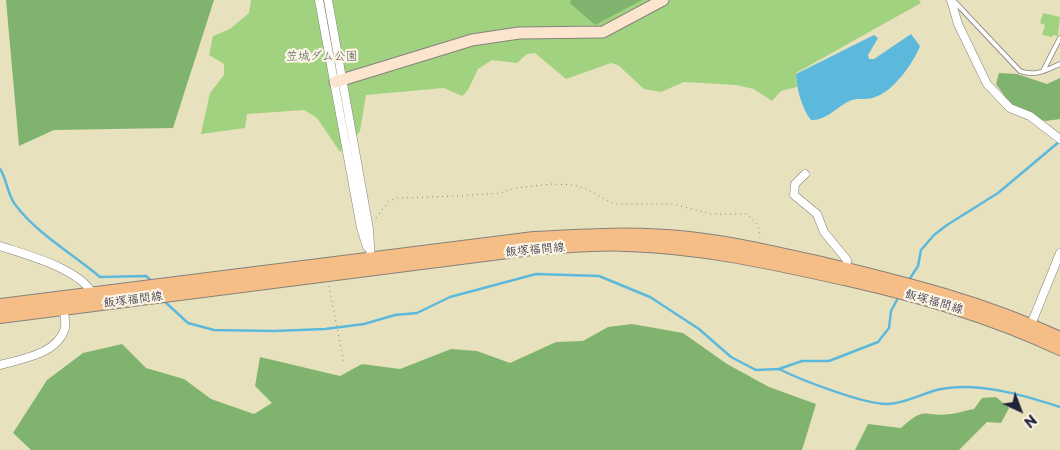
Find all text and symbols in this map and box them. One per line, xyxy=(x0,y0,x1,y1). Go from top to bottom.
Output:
park label: 笠城ダム公園 xyxy=(286,50,358,64)
street label: 飯塚福間線 xyxy=(504,240,566,260)
street label: 飯塚福間線 xyxy=(903,287,965,317)
street label: 飯塚福間線 xyxy=(102,289,164,311)
north arrow xyxy=(995,385,1045,435)
text: N xyxy=(1019,410,1042,433)

